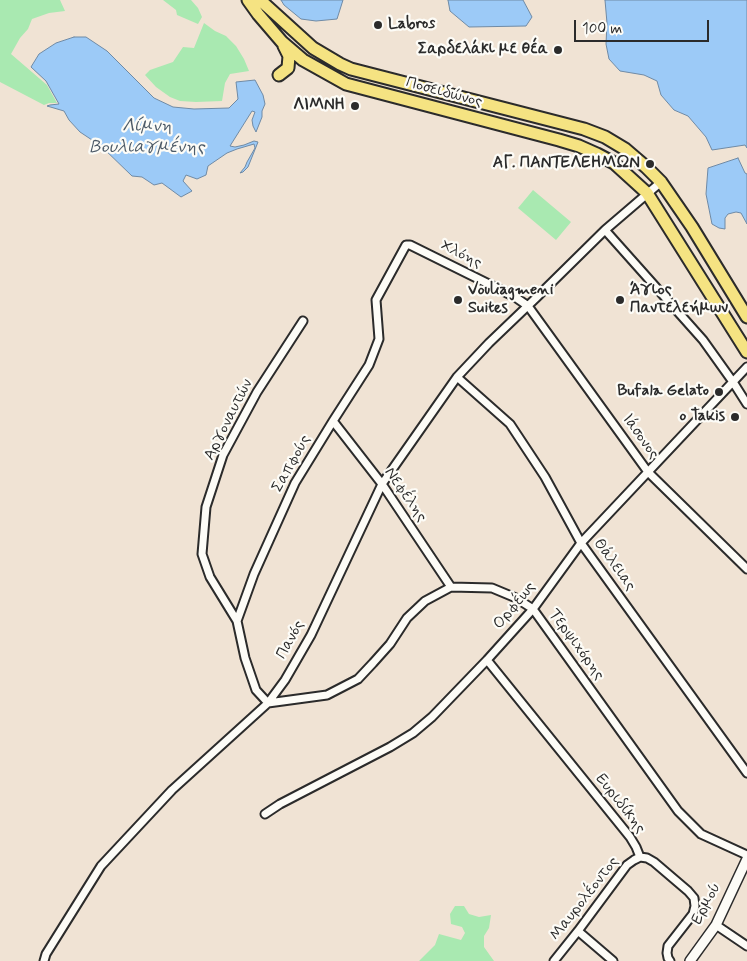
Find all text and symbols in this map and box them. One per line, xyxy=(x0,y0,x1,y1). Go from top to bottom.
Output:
scale bar xyxy=(577,10,712,42)
place label: Labros xyxy=(388,15,435,35)
marker: Labros xyxy=(372,19,384,31)
text: 100 m xyxy=(582,19,622,39)
place label: Σαρδελάκι με θέα xyxy=(418,40,548,60)
marker: Σαρδελάκι με θέα xyxy=(552,44,564,56)
street label: Ποσειδώνος xyxy=(404,74,484,112)
place label: ΛΙΜΝΗ xyxy=(293,96,345,116)
marker: ΛΙΜΝΗ xyxy=(349,100,361,112)
water label: Λίμνη Βουλιαγμένης xyxy=(89,116,205,158)
place label: ΑΓ. ΠΑΝΤΕΛΕΗΜΩΝ xyxy=(493,154,640,174)
marker: ΑΓ. ΠΑΝΤΕΛΕΗΜΩΝ xyxy=(644,158,656,170)
street label: Χλόης xyxy=(437,237,485,273)
place label: Vouliagmeni Suites xyxy=(468,281,553,319)
place label: Άγιος Παντελεήμων xyxy=(630,281,728,319)
marker: Vouliagmeni Suites xyxy=(452,294,464,306)
marker: Άγιος Παντελεήμων xyxy=(614,294,626,306)
street label: Αργοναυτών xyxy=(200,376,258,464)
place label: Bufala Gelato xyxy=(617,382,709,402)
marker: Bufala Gelato xyxy=(713,386,725,398)
place label: o Takis xyxy=(680,407,725,427)
street label: Ιάσονος xyxy=(617,411,663,463)
marker: o Takis xyxy=(729,411,741,423)
street label: Σαπφούς xyxy=(268,432,316,496)
street label: Νεφέλης xyxy=(379,464,431,526)
street label: Θάλειας xyxy=(589,535,639,595)
street label: Ορφέως xyxy=(490,578,540,634)
street label: Τερψιχόρης xyxy=(544,606,608,684)
street label: Πανός xyxy=(273,617,309,663)
street label: Ευριδίκης xyxy=(591,770,649,838)
street label: Μαυρολέοντος xyxy=(546,853,624,945)
street label: Ερμού xyxy=(688,880,726,928)

